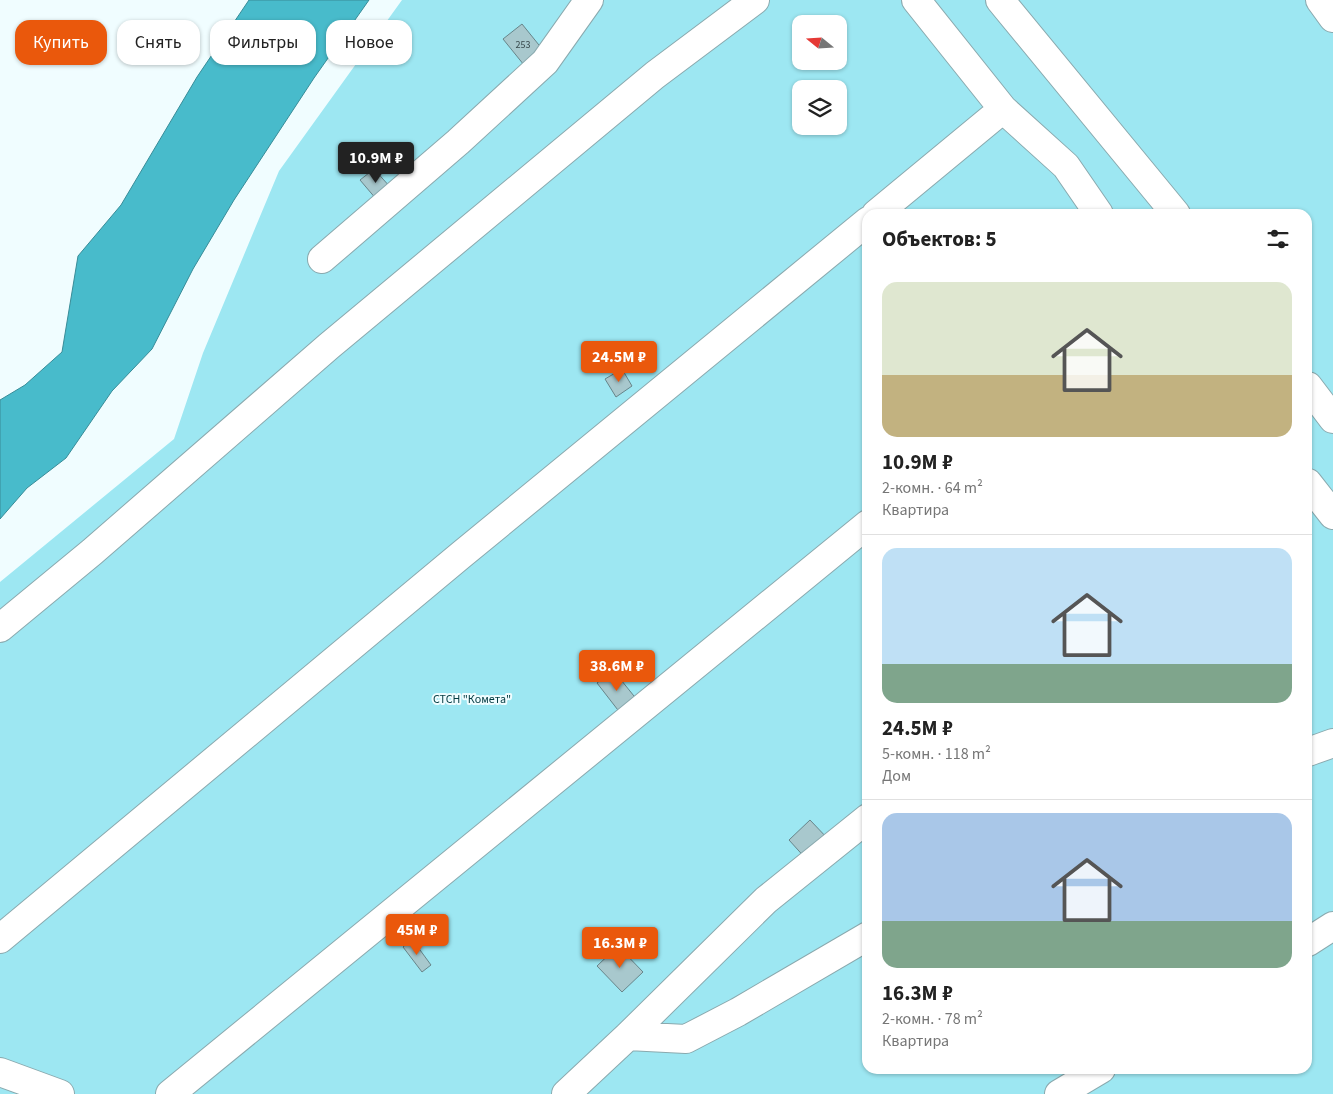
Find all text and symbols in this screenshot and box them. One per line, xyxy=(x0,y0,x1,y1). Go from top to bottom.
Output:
north arrow xyxy=(792,15,848,70)
map controls xyxy=(792,15,847,135)
chip: Купить xyxy=(15,20,107,65)
chip: Снять xyxy=(117,20,200,65)
chip: Фильтры xyxy=(210,20,316,65)
chip: Новое xyxy=(326,20,412,65)
house number: 253 xyxy=(516,38,530,52)
button: layers xyxy=(792,80,847,135)
pin: 10.9M ₽ xyxy=(330,142,422,184)
text: 10.9M ₽ xyxy=(349,147,403,169)
text: Объектов: 5 xyxy=(882,224,997,254)
icon: filters xyxy=(1264,225,1292,253)
icon: home xyxy=(1042,315,1132,405)
pin: 24.5M ₽ xyxy=(573,340,665,383)
text: 24.5M ₽ xyxy=(592,346,646,368)
text: 10.9M ₽ xyxy=(882,447,953,477)
text: 2-комн. · 64 m² xyxy=(882,477,983,499)
text: Квартира xyxy=(882,499,949,521)
icon: home xyxy=(1042,580,1132,670)
pin: 38.6M ₽ xyxy=(571,650,663,692)
text: 38.6M ₽ xyxy=(590,655,644,677)
park label: СТСН "Комета" xyxy=(433,691,511,708)
text: 24.5M ₽ xyxy=(882,713,953,743)
text: 5-комн. · 118 m² xyxy=(882,743,991,765)
text: Дом xyxy=(882,765,911,787)
icon: home xyxy=(1042,845,1132,935)
pin: 45M ₽ xyxy=(382,914,452,956)
text: 45M ₽ xyxy=(397,919,437,941)
pin: 16.3M ₽ xyxy=(574,926,666,969)
text: 16.3M ₽ xyxy=(593,932,647,954)
text: 16.3M ₽ xyxy=(882,978,953,1008)
text: 2-комн. · 78 m² xyxy=(882,1008,983,1030)
text: Квартира xyxy=(882,1030,949,1052)

